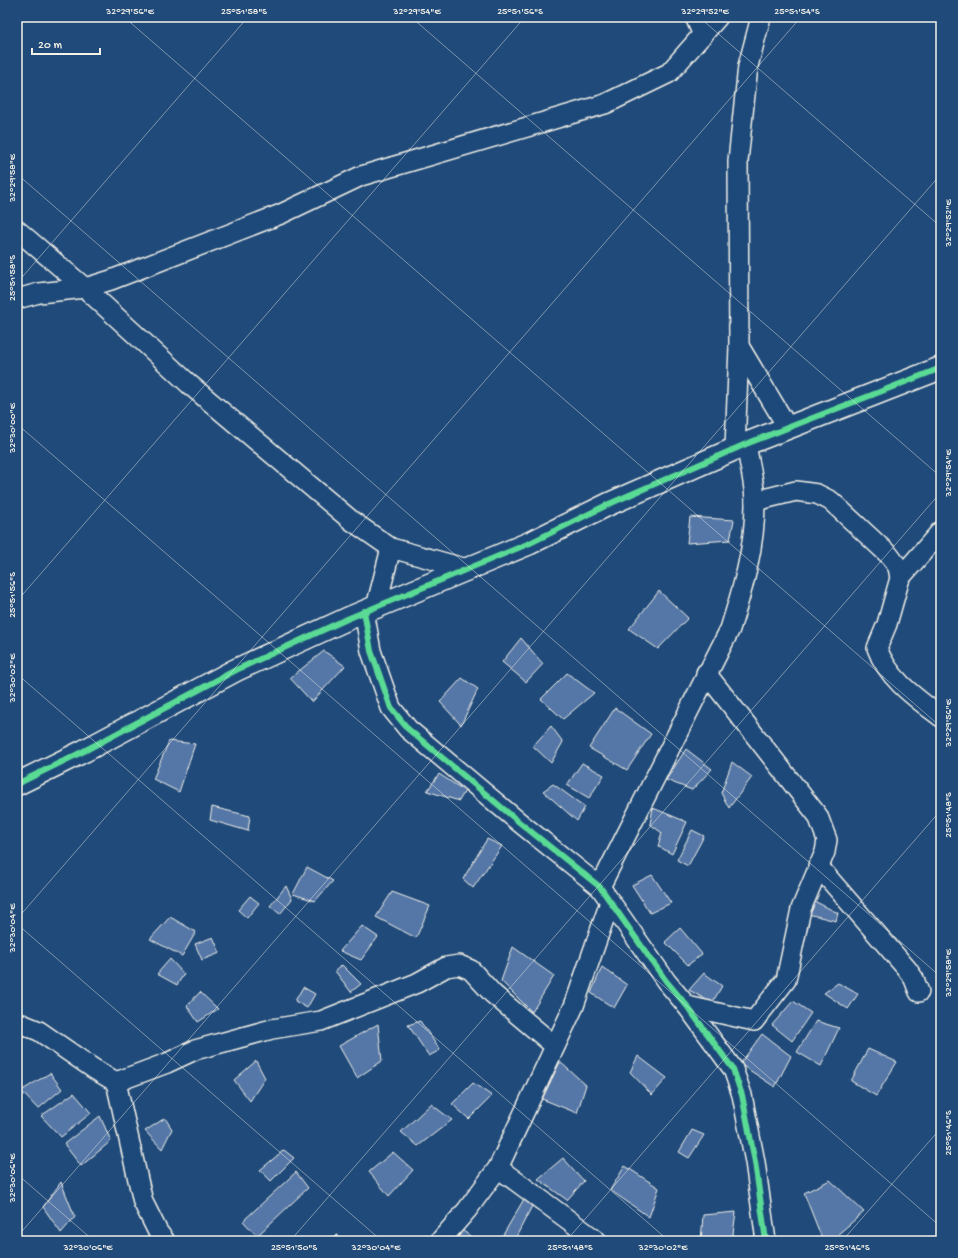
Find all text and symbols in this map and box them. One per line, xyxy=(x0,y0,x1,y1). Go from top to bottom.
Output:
text: 32°29'56"E xyxy=(105,6,155,18)
text: 25°51'58"S xyxy=(221,6,267,18)
text: 32°29'54"E xyxy=(392,6,441,18)
text: 25°51'56"S xyxy=(497,6,543,18)
text: 32°29'52"E xyxy=(680,6,730,18)
text: 25°51'54"S xyxy=(774,6,820,18)
scale bar xyxy=(32,30,100,56)
text: 20 m xyxy=(38,39,63,53)
text: 32°29'58"E xyxy=(7,153,19,203)
text: 32°29'52"E xyxy=(943,198,955,248)
text: 25°51'58"S xyxy=(7,255,19,301)
text: 32°30'00"E xyxy=(7,402,19,454)
text: 32°29'54"E xyxy=(943,449,955,498)
text: 25°51'56"S xyxy=(7,572,19,618)
text: 32°30'02"E xyxy=(7,653,19,703)
text: 32°29'56"E xyxy=(943,698,955,748)
text: 25°51'48"S xyxy=(943,792,955,838)
text: 32°30'04"E xyxy=(7,903,19,953)
text: 32°29'58"E xyxy=(943,948,955,998)
text: 25°51'46"S xyxy=(943,1110,955,1156)
text: 32°30'06"E xyxy=(7,1153,19,1204)
text: 32°30'06"E xyxy=(62,1242,113,1254)
text: 25°51'50"S xyxy=(271,1242,317,1254)
text: 32°30'04"E xyxy=(351,1242,401,1254)
text: 25°51'48"S xyxy=(547,1242,593,1254)
text: 32°30'02"E xyxy=(638,1242,688,1254)
text: 25°51'46"S xyxy=(824,1242,870,1254)

